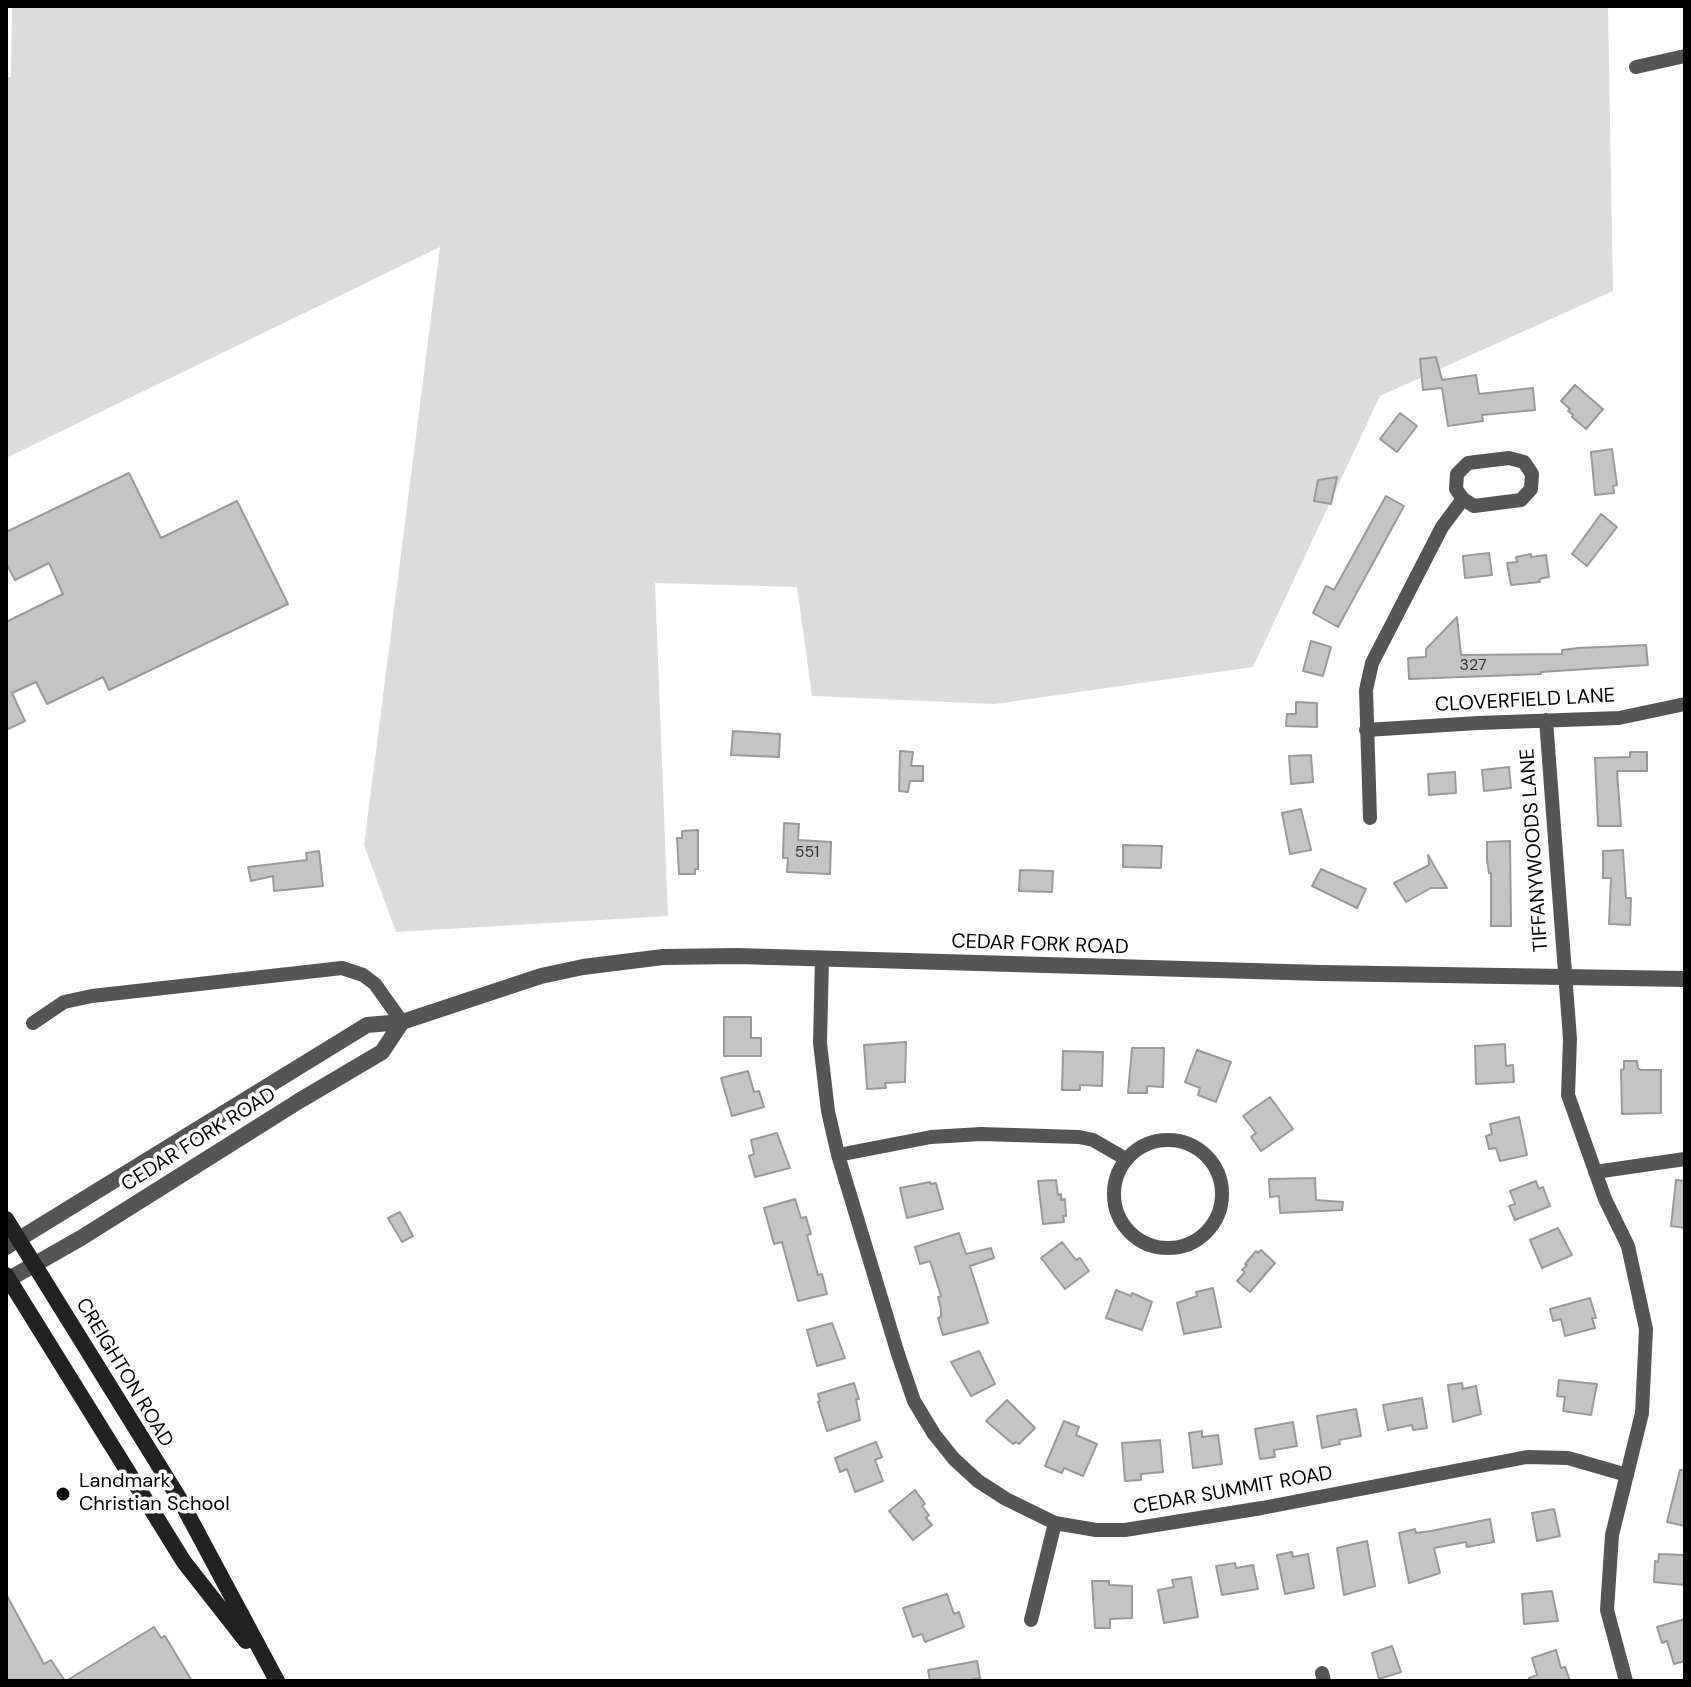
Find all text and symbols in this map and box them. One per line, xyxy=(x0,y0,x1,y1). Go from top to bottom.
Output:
house number: 327 xyxy=(1460,656,1486,676)
street label: CLOVERFIELD LANE xyxy=(1434,684,1616,718)
street label: TIFFANYWOODS LANE xyxy=(1516,747,1554,953)
house number: 551 xyxy=(795,843,819,863)
street label: CEDAR FORK ROAD xyxy=(951,930,1129,960)
street label: CEDAR FORK ROAD xyxy=(117,1083,281,1197)
street label: CREIGHTON ROAD xyxy=(70,1294,178,1452)
street label: CEDAR SUMMIT ROAD xyxy=(1132,1462,1334,1520)
place label: Landmark Christian School xyxy=(79,1470,230,1517)
marker: Landmark Christian School xyxy=(54,1485,72,1503)

